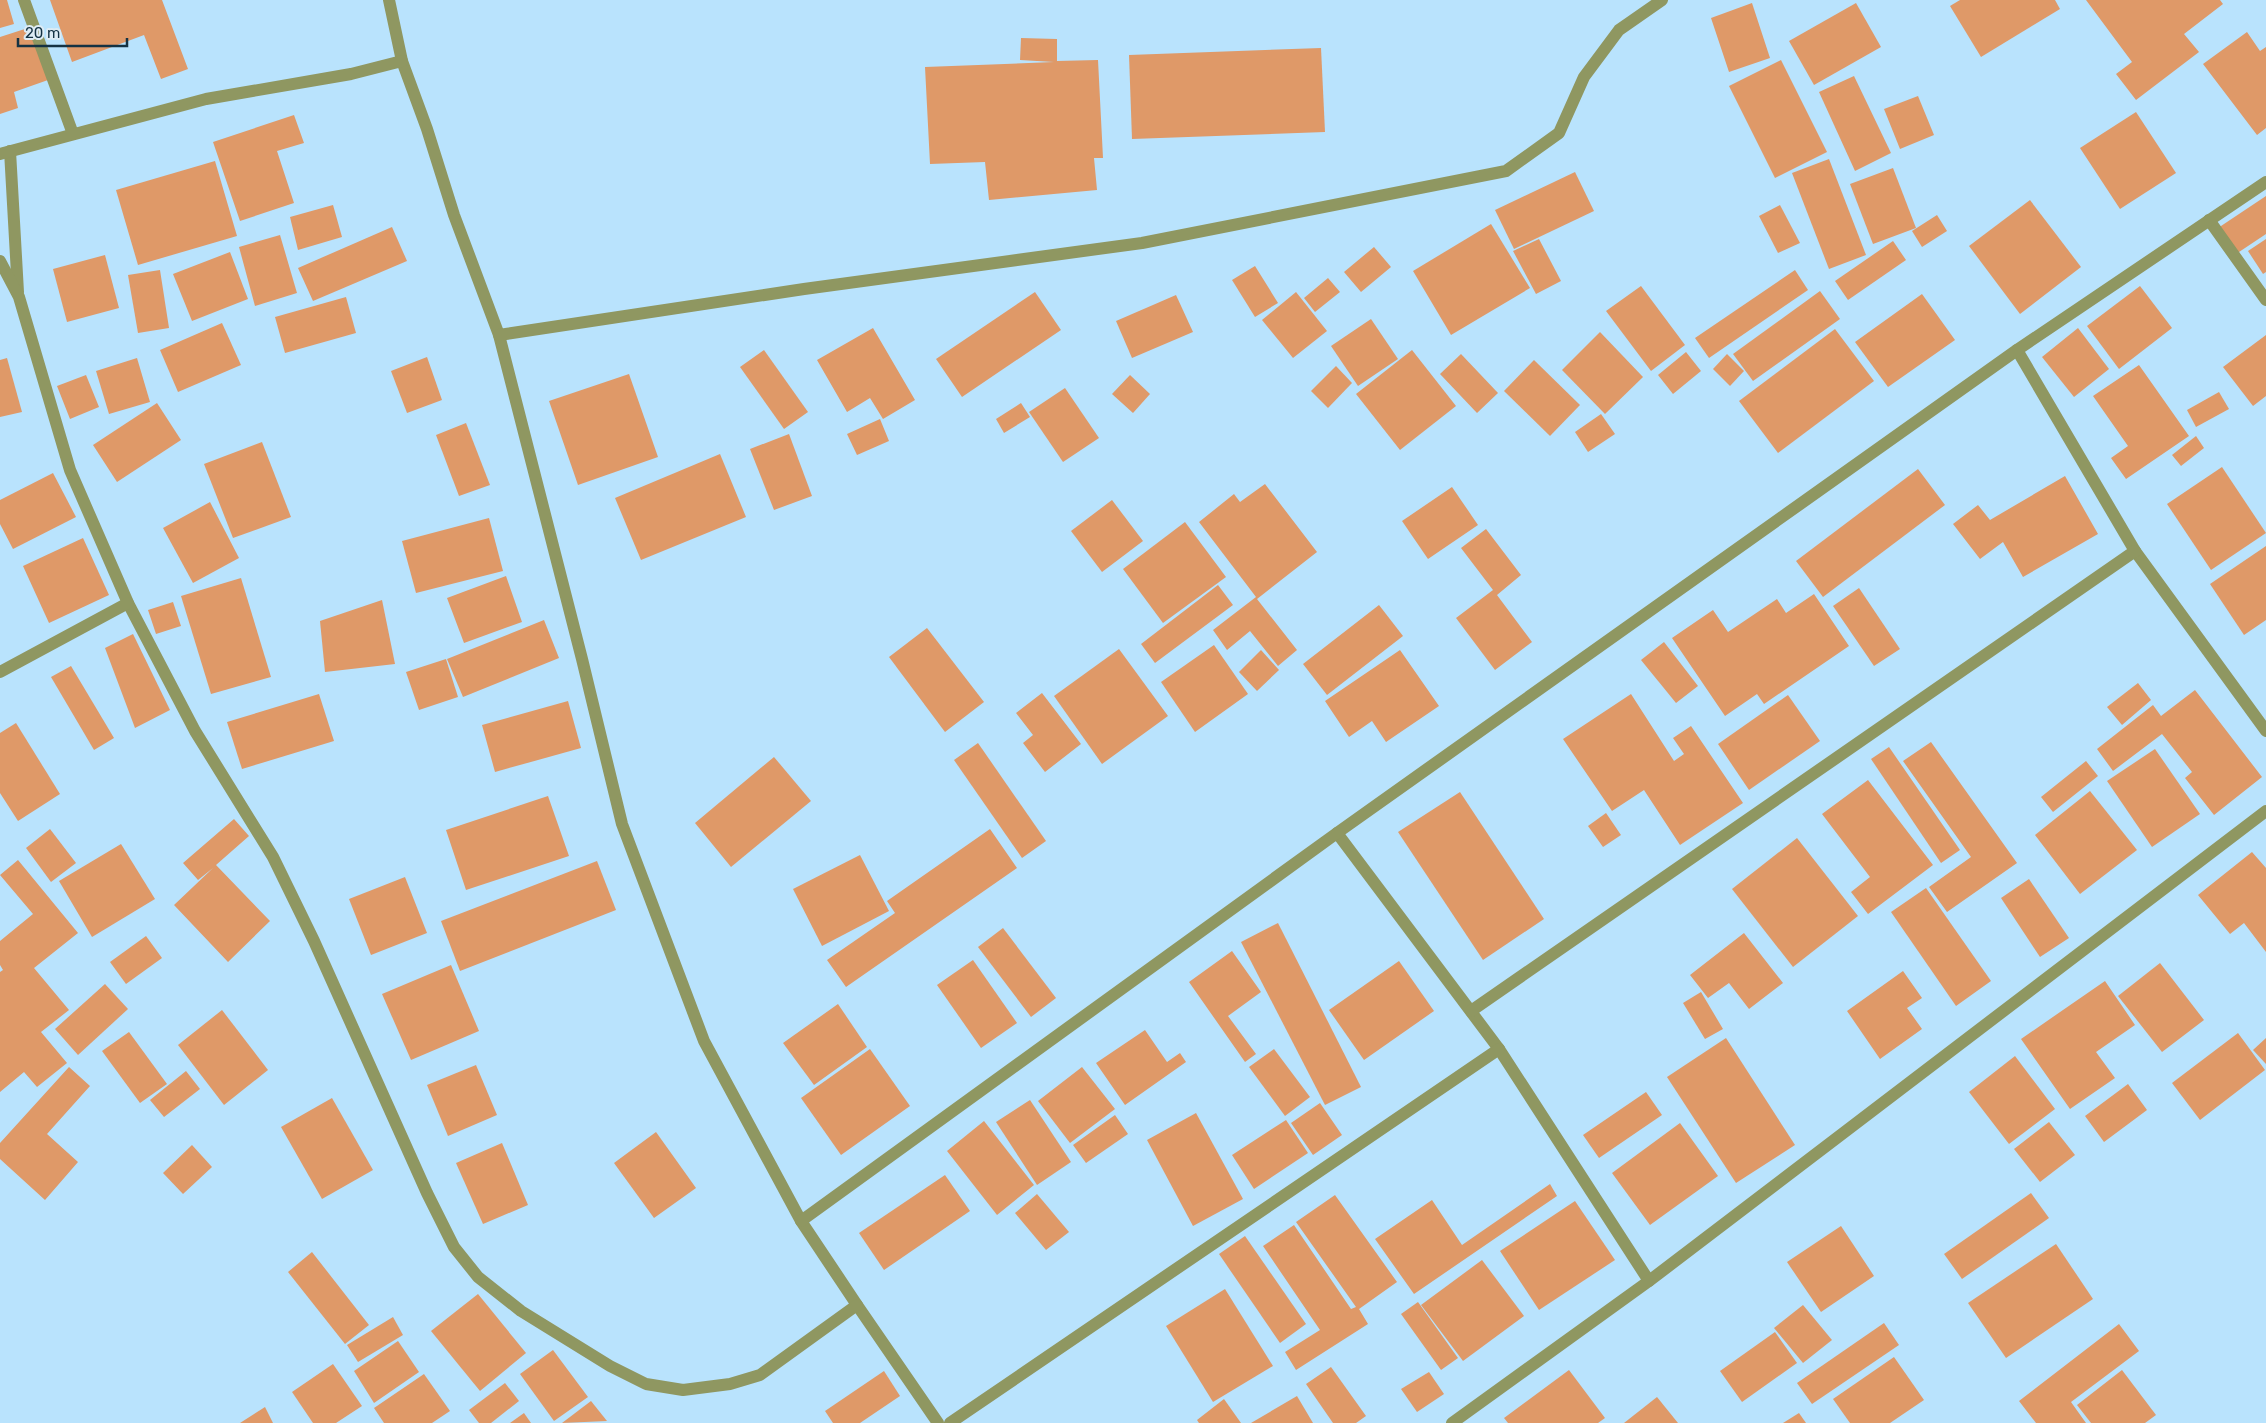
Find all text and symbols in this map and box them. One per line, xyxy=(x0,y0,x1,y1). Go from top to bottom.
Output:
scale bar xyxy=(18,15,126,47)
text: 20 m xyxy=(25,24,60,42)

